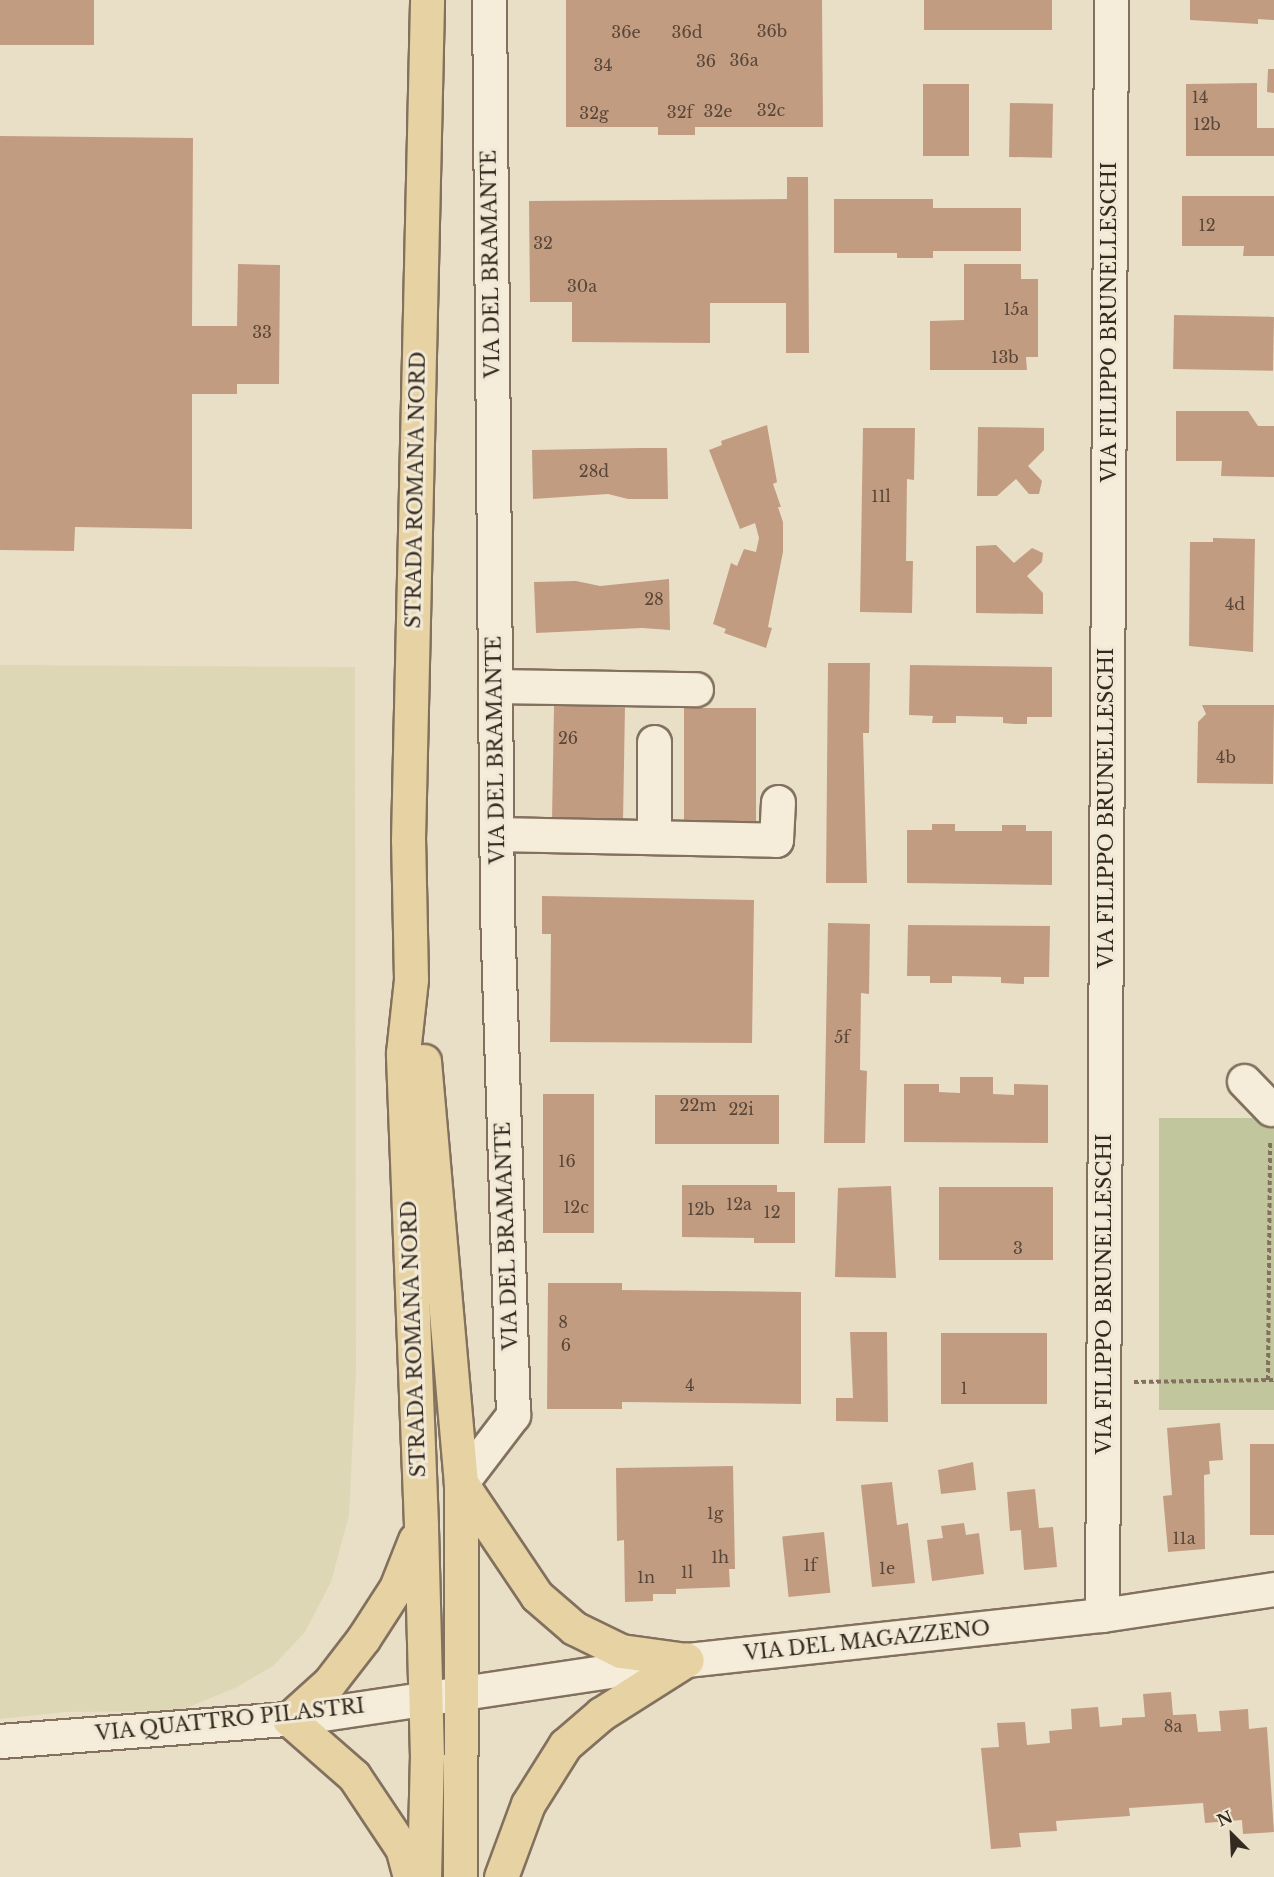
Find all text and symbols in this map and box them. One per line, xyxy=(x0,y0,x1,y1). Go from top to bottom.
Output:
house number: 36b xyxy=(757,21,787,41)
house number: 36e xyxy=(611,22,641,42)
house number: 36d xyxy=(672,22,702,42)
house number: 36a xyxy=(729,50,759,70)
house number: 36 xyxy=(696,51,716,71)
house number: 34 xyxy=(593,55,613,75)
house number: 14 xyxy=(1192,87,1208,107)
house number: 32c xyxy=(757,100,785,120)
house number: 32e xyxy=(704,101,732,121)
house number: 32f xyxy=(667,102,693,122)
house number: 32g xyxy=(579,103,609,123)
house number: 12b xyxy=(1193,114,1221,134)
street label: VIA DEL BRAMANTE xyxy=(477,149,505,379)
street label: VIA FILIPPO BRUNELLESCHI xyxy=(1097,161,1121,483)
house number: 12 xyxy=(1199,215,1215,235)
house number: 32 xyxy=(533,233,553,253)
house number: 30a xyxy=(567,276,597,296)
house number: 15a xyxy=(1003,299,1029,319)
house number: 33 xyxy=(252,322,272,342)
house number: 13b xyxy=(991,347,1019,367)
street label: STRADA ROMANA NORD xyxy=(402,351,430,629)
house number: 28d xyxy=(579,461,609,481)
house number: 11l xyxy=(871,486,891,506)
house number: 28 xyxy=(644,589,664,609)
house number: 4d xyxy=(1225,594,1245,614)
street label: VIA DEL BRAMANTE xyxy=(482,635,510,865)
street label: VIA FILIPPO BRUNELLESCHI xyxy=(1094,647,1118,969)
house number: 26 xyxy=(558,728,578,748)
house number: 4b xyxy=(1216,747,1236,767)
house number: 5f xyxy=(834,1027,850,1047)
house number: 22m xyxy=(680,1095,716,1115)
house number: 22i xyxy=(728,1099,754,1119)
street label: VIA DEL BRAMANTE xyxy=(491,1121,523,1351)
street label: VIA FILIPPO BRUNELLESCHI xyxy=(1092,1133,1116,1455)
house number: 16 xyxy=(558,1151,576,1171)
house number: 12a xyxy=(726,1194,752,1214)
house number: 12c xyxy=(563,1197,589,1217)
street label: STRADA ROMANA NORD xyxy=(397,1199,431,1479)
house number: 12b xyxy=(687,1199,715,1219)
house number: 12 xyxy=(764,1202,780,1222)
house number: 3 xyxy=(1013,1238,1023,1258)
house number: 8 xyxy=(558,1312,568,1332)
house number: 6 xyxy=(561,1335,571,1355)
house number: 4 xyxy=(685,1375,695,1395)
house number: 1 xyxy=(960,1378,968,1398)
house number: 1g xyxy=(707,1503,723,1523)
house number: 11a xyxy=(1172,1528,1196,1548)
house number: 1h xyxy=(711,1547,729,1567)
house number: 1f xyxy=(803,1555,817,1575)
house number: 1e xyxy=(879,1558,895,1578)
house number: 1l xyxy=(681,1562,693,1582)
house number: 1n xyxy=(637,1567,655,1587)
street label: VIA DEL MAGAZZENO xyxy=(742,1616,992,1666)
street label: VIA QUATTRO PILASTRI xyxy=(94,1694,366,1746)
house number: 8a xyxy=(1164,1716,1182,1736)
north arrow xyxy=(1202,1805,1262,1865)
text: N xyxy=(1214,1806,1236,1831)

